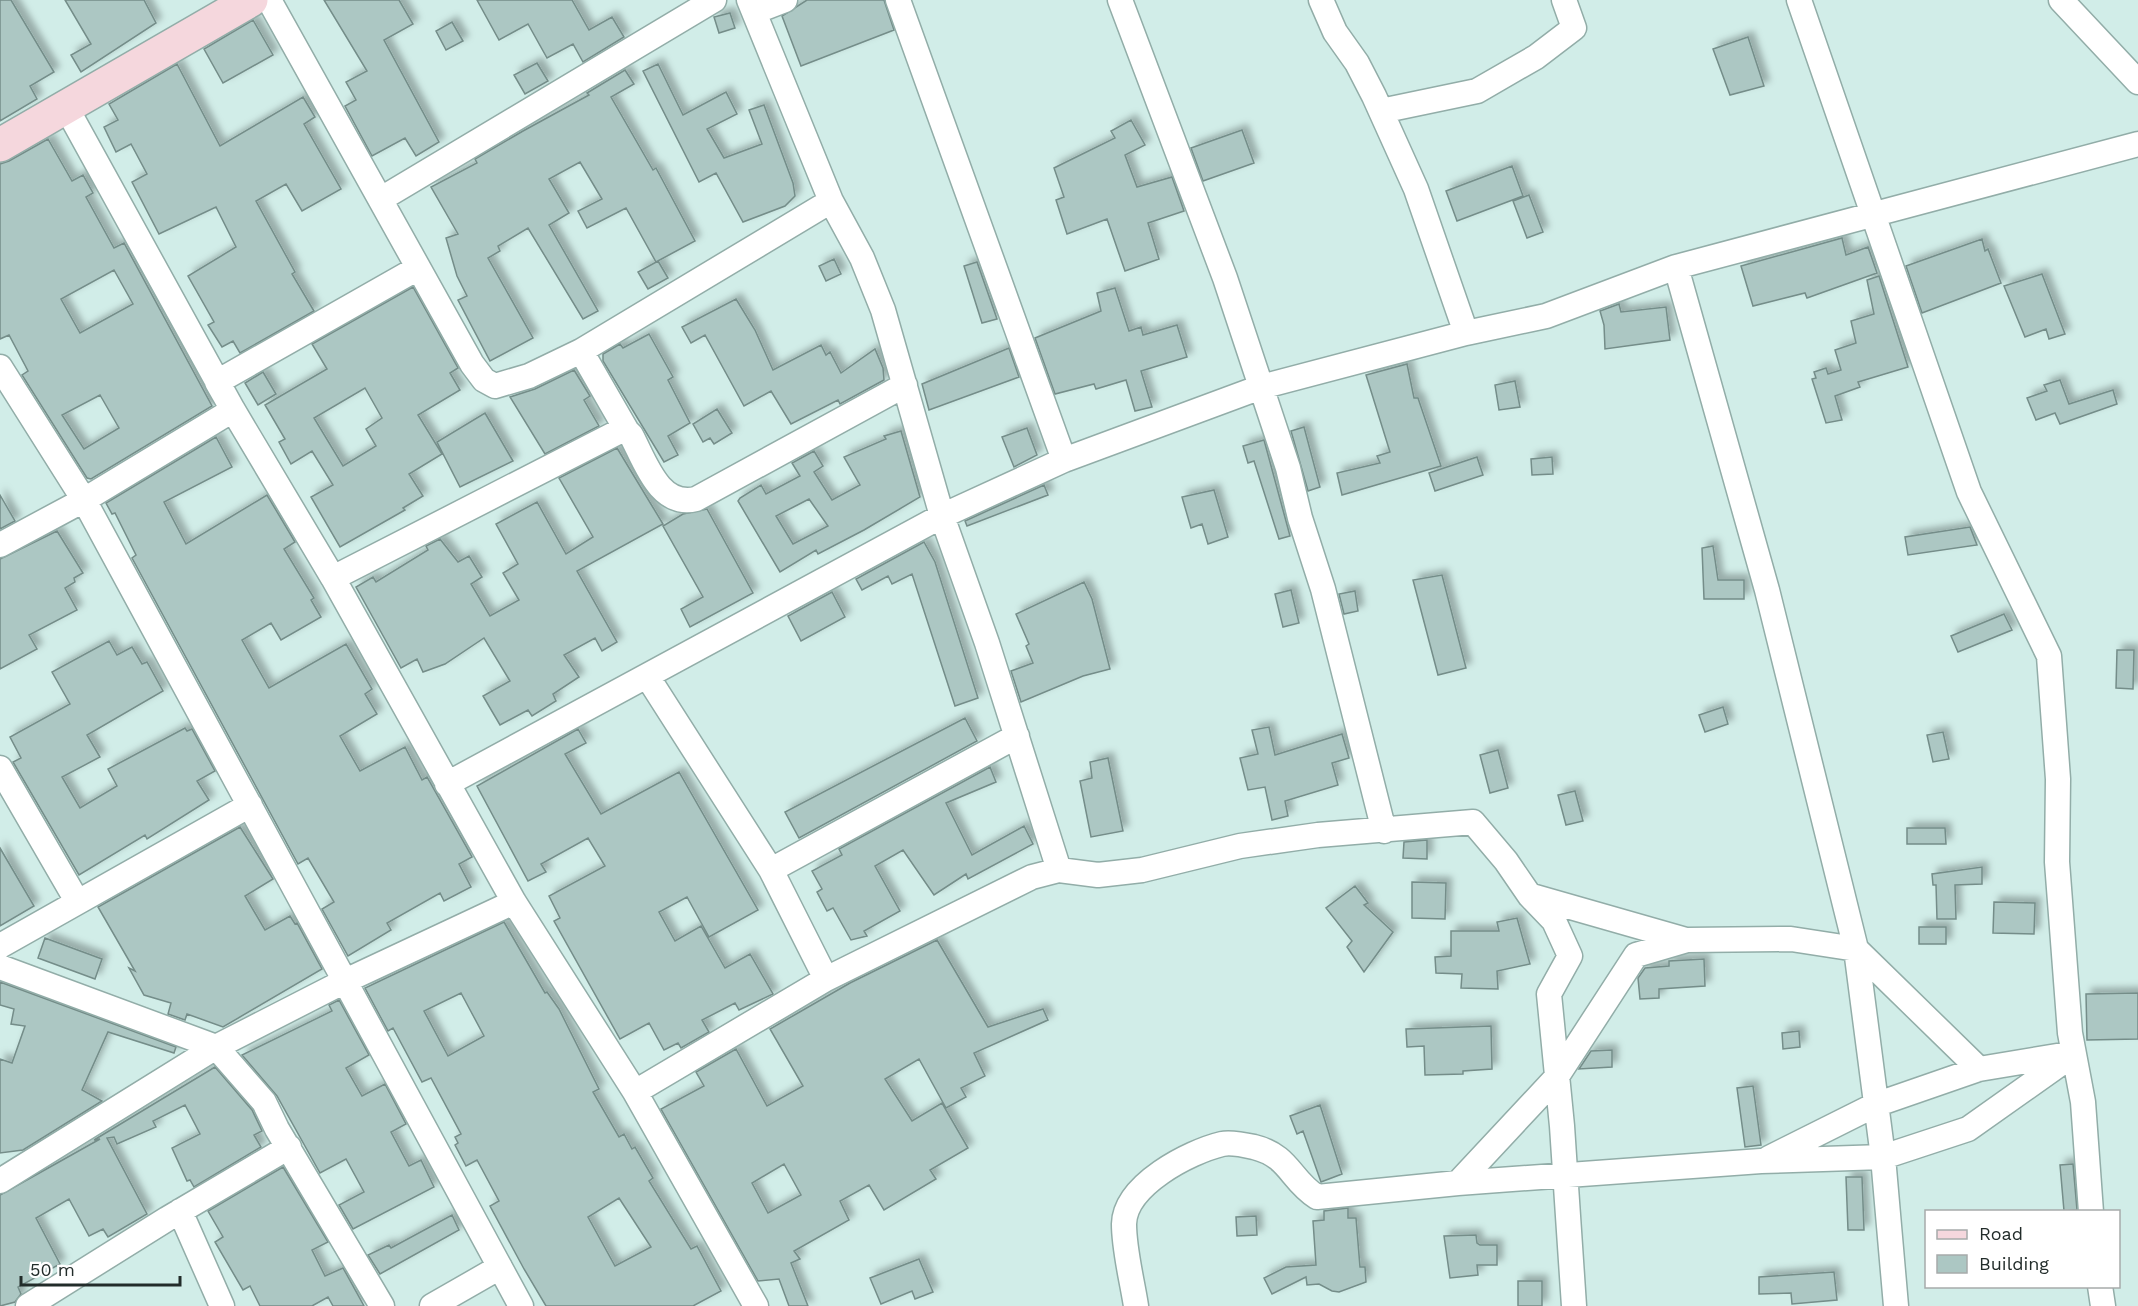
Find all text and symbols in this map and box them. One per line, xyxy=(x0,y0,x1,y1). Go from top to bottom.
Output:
legend xyxy=(1925,1210,2120,1288)
text: Road xyxy=(1979,1223,2023,1244)
scale bar xyxy=(21,1249,180,1287)
text: Building xyxy=(1979,1253,2049,1274)
text: 50 m xyxy=(30,1259,75,1280)

